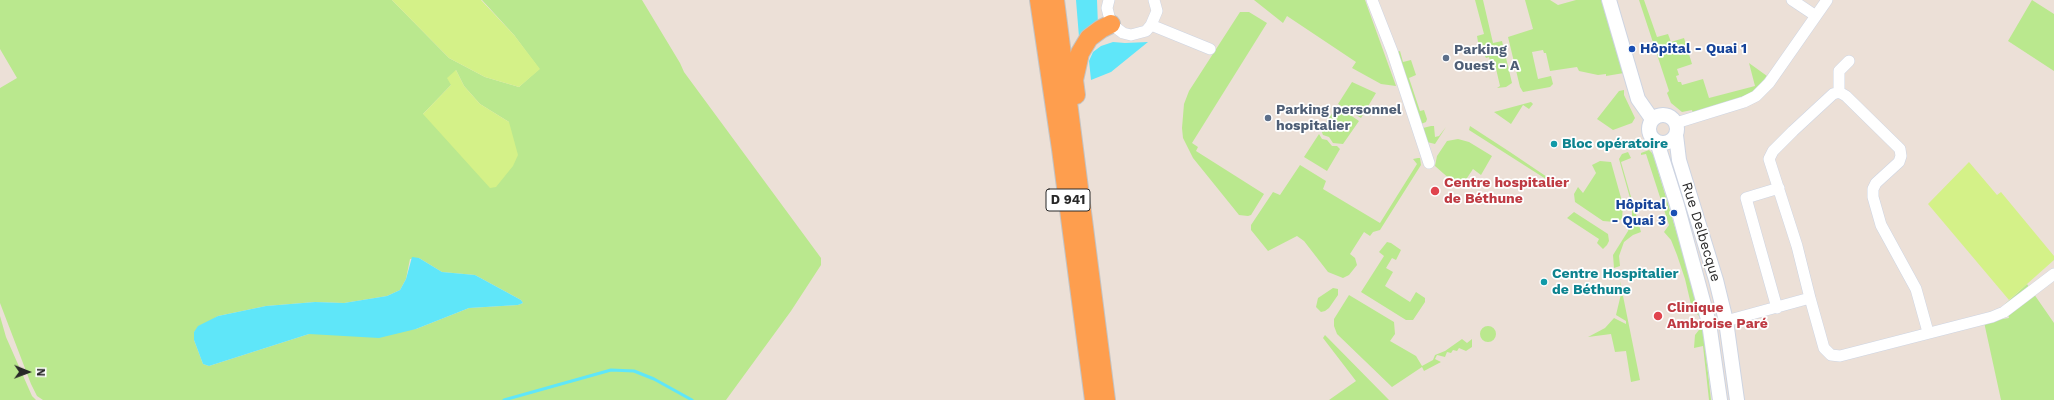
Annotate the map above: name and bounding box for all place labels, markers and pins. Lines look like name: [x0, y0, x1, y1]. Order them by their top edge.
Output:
place label: Hôpital - Quai 1: [1640, 41, 1747, 57]
place label: Parking Ouest - A: [1454, 42, 1520, 74]
marker: Hôpital - Quai 1: [1627, 44, 1637, 54]
marker: Parking Ouest - A: [1441, 53, 1451, 63]
place label: Parking personnel hospitalier: [1276, 102, 1401, 134]
marker: Parking personnel hospitalier: [1263, 113, 1273, 123]
place label: Bloc opératoire: [1562, 136, 1668, 152]
marker: Bloc opératoire: [1549, 139, 1559, 149]
place label: Centre hospitalier de Béthune: [1444, 175, 1569, 208]
marker: Centre hospitalier de Béthune: [1429, 185, 1441, 197]
place label: Hôpital - Quai 3: [1611, 197, 1666, 230]
marker: Hôpital - Quai 3: [1669, 208, 1679, 218]
place label: Centre Hospitalier de Béthune: [1552, 266, 1679, 298]
marker: Centre Hospitalier de Béthune: [1539, 277, 1549, 287]
place label: Clinique Ambroise Paré: [1667, 300, 1768, 332]
marker: Clinique Ambroise Paré: [1652, 310, 1664, 322]

